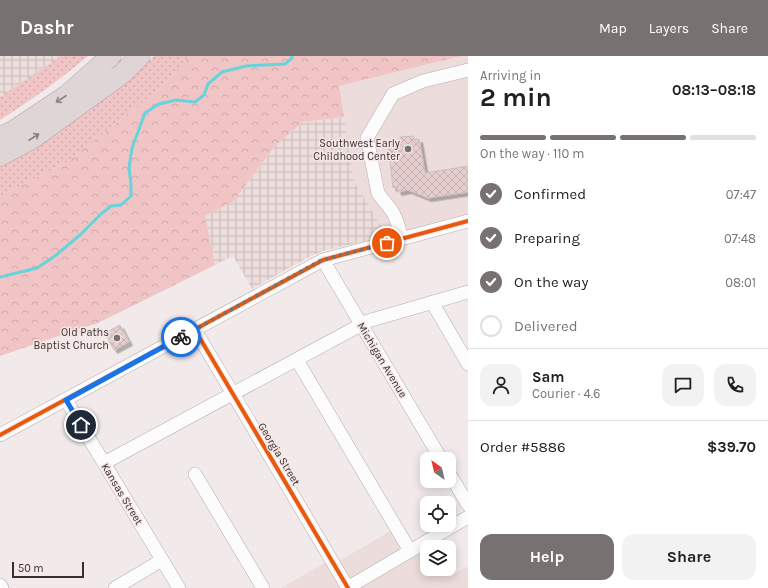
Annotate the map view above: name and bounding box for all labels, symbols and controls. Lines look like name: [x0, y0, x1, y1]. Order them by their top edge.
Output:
text: Dashr: [20, 17, 73, 39]
text: Map: [599, 20, 627, 37]
text: Layers: [649, 20, 689, 37]
text: Share: [711, 20, 748, 37]
text: Arriving in: [480, 68, 541, 83]
text: 08:13–08:18: [672, 81, 756, 99]
text: 2 min: [480, 82, 552, 113]
one-way arrow: [55, 95, 66, 104]
one-way arrow: [28, 133, 39, 141]
place label: Southwest Early Childhood Center: [313, 137, 400, 163]
marker: Southwest Early Childhood Center: [403, 144, 413, 154]
text: On the way · 110 m: [480, 146, 585, 161]
icon: check: [480, 183, 502, 205]
text: Confirmed: [514, 185, 586, 203]
text: 07:47: [726, 187, 756, 202]
pin: [370, 226, 404, 260]
icon: check: [480, 227, 502, 249]
text: Preparing: [514, 229, 580, 247]
text: 07:48: [724, 231, 756, 246]
icon: bag: [376, 232, 398, 254]
icon: check: [480, 271, 502, 293]
text: On the way: [514, 273, 588, 291]
text: 08:01: [725, 275, 756, 290]
courier: [161, 317, 201, 357]
text: Delivered: [514, 317, 578, 335]
street label: Michigan Avenue: [354, 320, 410, 400]
place label: Old Paths Baptist Church: [33, 326, 109, 352]
icon: bike: [170, 326, 192, 348]
marker: Old Paths Baptist Church: [112, 333, 122, 343]
button: person: [480, 364, 522, 406]
button: chat: [662, 364, 704, 406]
button: phone: [714, 364, 756, 406]
text: Sam: [532, 368, 565, 386]
text: Courier · 4.6: [532, 386, 600, 401]
pin: [64, 408, 98, 442]
icon: home: [70, 414, 92, 436]
street label: Georgia Street: [255, 420, 303, 488]
text: Order #5886: [480, 438, 566, 456]
text: $39.70: [707, 438, 756, 456]
north arrow: [420, 452, 456, 488]
map controls: [420, 452, 456, 576]
street label: Kansas Street: [98, 461, 146, 527]
button: locate: [420, 496, 456, 532]
button: Help: [480, 534, 614, 580]
button: Share: [622, 534, 756, 580]
button: layers: [420, 540, 456, 576]
scale bar: [12, 560, 84, 579]
text: 50 m: [18, 562, 44, 575]

